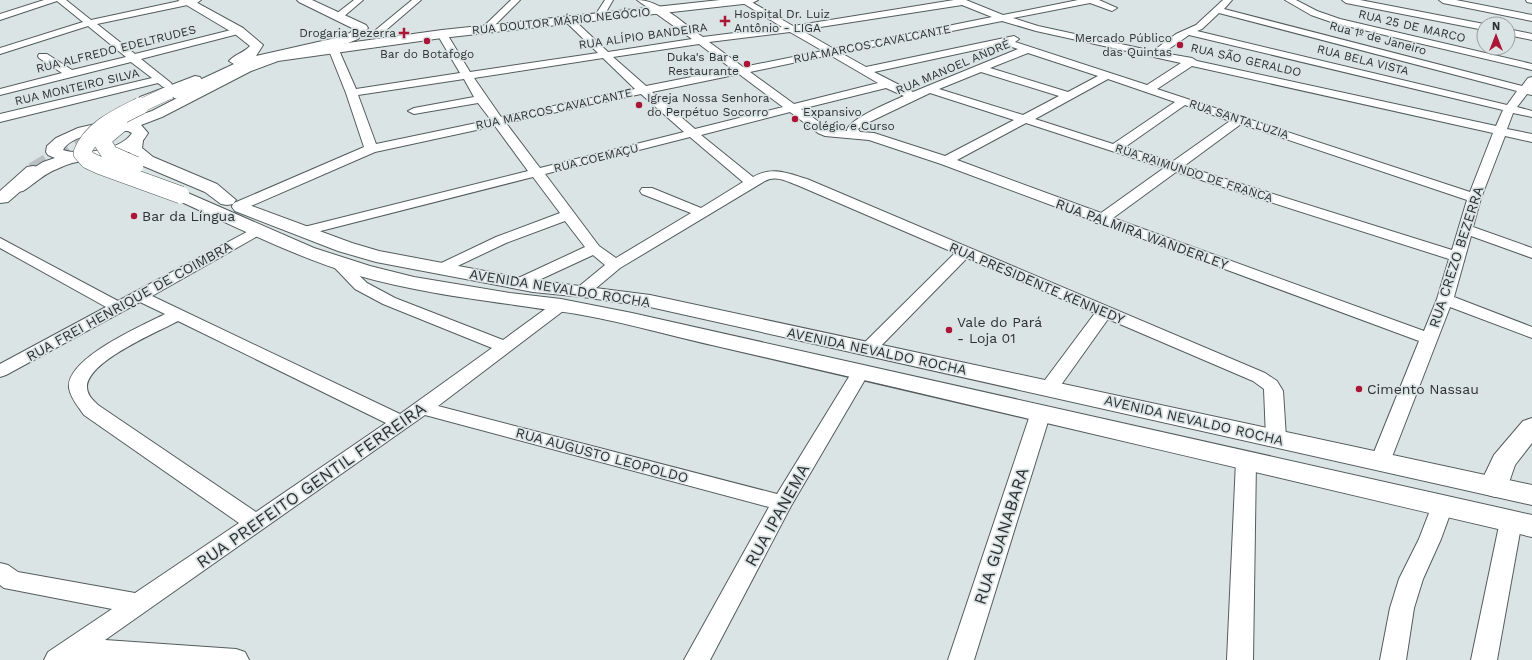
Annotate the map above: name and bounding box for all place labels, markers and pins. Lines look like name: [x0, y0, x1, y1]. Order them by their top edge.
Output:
place label: Hospital Dr. Luiz Antônio - LIGA: [734, 7, 830, 35]
marker: Hospital Dr. Luiz Antônio - LIGA: [719, 15, 731, 27]
place label: Drogaria Bezerra: [299, 26, 396, 40]
marker: Drogaria Bezerra: [399, 28, 409, 38]
place label: Mercado Público das Quintas: [1075, 31, 1172, 59]
marker: Bar do Botafogo: [422, 36, 432, 46]
marker: Mercado Público das Quintas: [1175, 40, 1185, 50]
place label: Bar do Botafogo: [380, 47, 474, 61]
place label: Duka's Bar e Restaurante: [667, 50, 739, 78]
marker: Duka's Bar e Restaurante: [742, 59, 752, 69]
place label: Igreja Nossa Senhora do Perpétuo Socorro: [647, 91, 770, 119]
marker: Igreja Nossa Senhora do Perpétuo Socorro: [634, 100, 644, 110]
place label: Expansivo Colégio e Curso: [803, 105, 895, 133]
marker: Expansivo Colégio e Curso: [790, 114, 800, 124]
place label: Bar da Língua: [142, 208, 235, 224]
marker: Bar da Língua: [129, 211, 139, 221]
place label: Vale do Pará - Loja 01: [957, 314, 1042, 346]
marker: Vale do Pará - Loja 01: [944, 325, 954, 335]
place label: Cimento Nassau: [1367, 381, 1479, 397]
marker: Cimento Nassau: [1354, 384, 1364, 394]

